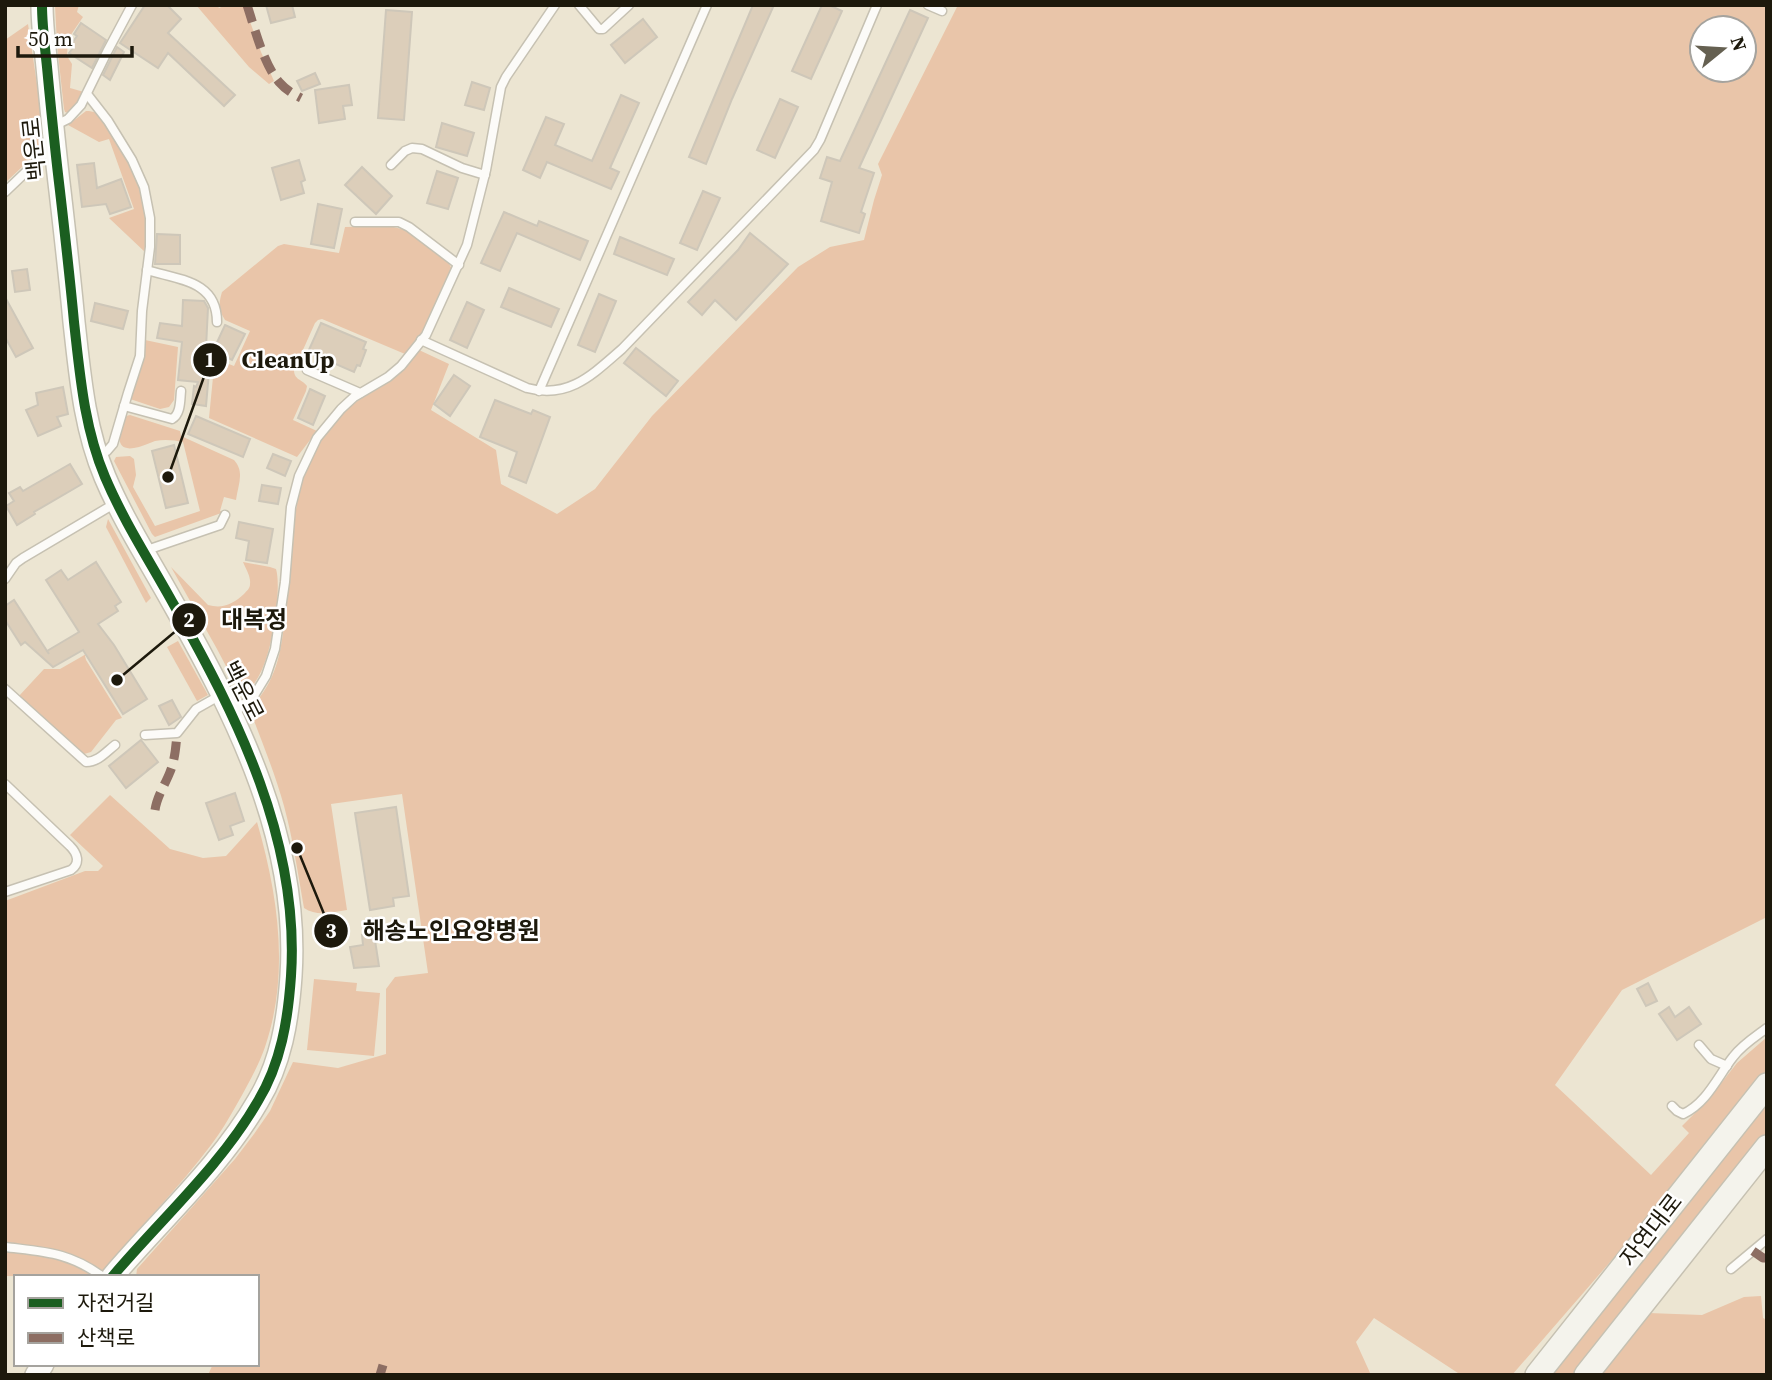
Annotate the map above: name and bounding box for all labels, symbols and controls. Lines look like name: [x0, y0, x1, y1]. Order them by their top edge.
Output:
scale bar: [18, 14, 131, 58]
north arrow: [1688, 14, 1758, 84]
text: 50 m: [28, 24, 73, 53]
text: N: [1725, 33, 1754, 54]
street label: 백운로: [15, 116, 53, 182]
callout: CleanUp: [193, 337, 349, 382]
text: CleanUp: [242, 343, 334, 376]
text: 1: [204, 345, 216, 374]
callout: 대복정: [172, 597, 301, 642]
text: 대복정: [221, 603, 287, 636]
text: 2: [183, 605, 195, 634]
street label: 백운로: [214, 655, 272, 727]
callout: 해송노인요양병원: [314, 908, 553, 953]
text: 해송노인요양병원: [363, 914, 539, 947]
text: 3: [325, 916, 337, 945]
street label: 자연대로: [1612, 1187, 1690, 1273]
legend: [14, 1275, 259, 1366]
text: 자전거길: [77, 1288, 154, 1317]
text: 산책로: [77, 1323, 135, 1352]

